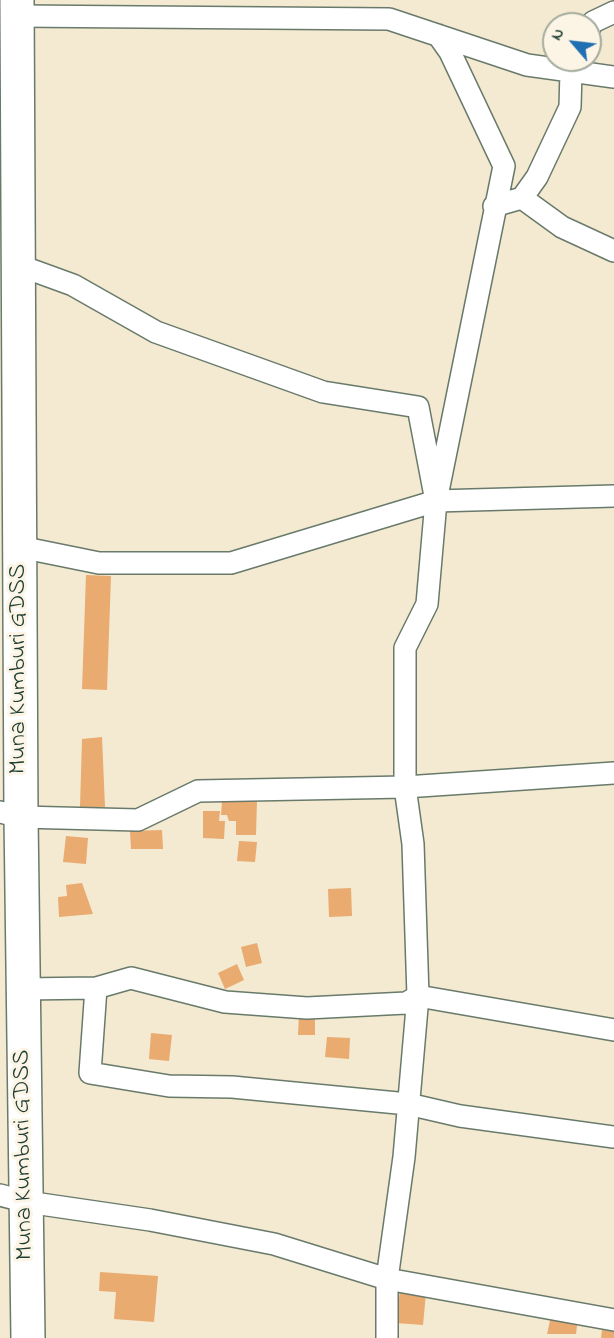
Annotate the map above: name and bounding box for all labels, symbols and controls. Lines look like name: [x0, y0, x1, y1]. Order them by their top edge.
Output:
north arrow: [542, 12, 602, 72]
text: N: [545, 24, 571, 45]
street label: Muna Kumburi GDSS: [6, 564, 34, 774]
street label: Muna Kumburi GDSS: [9, 1050, 41, 1260]

